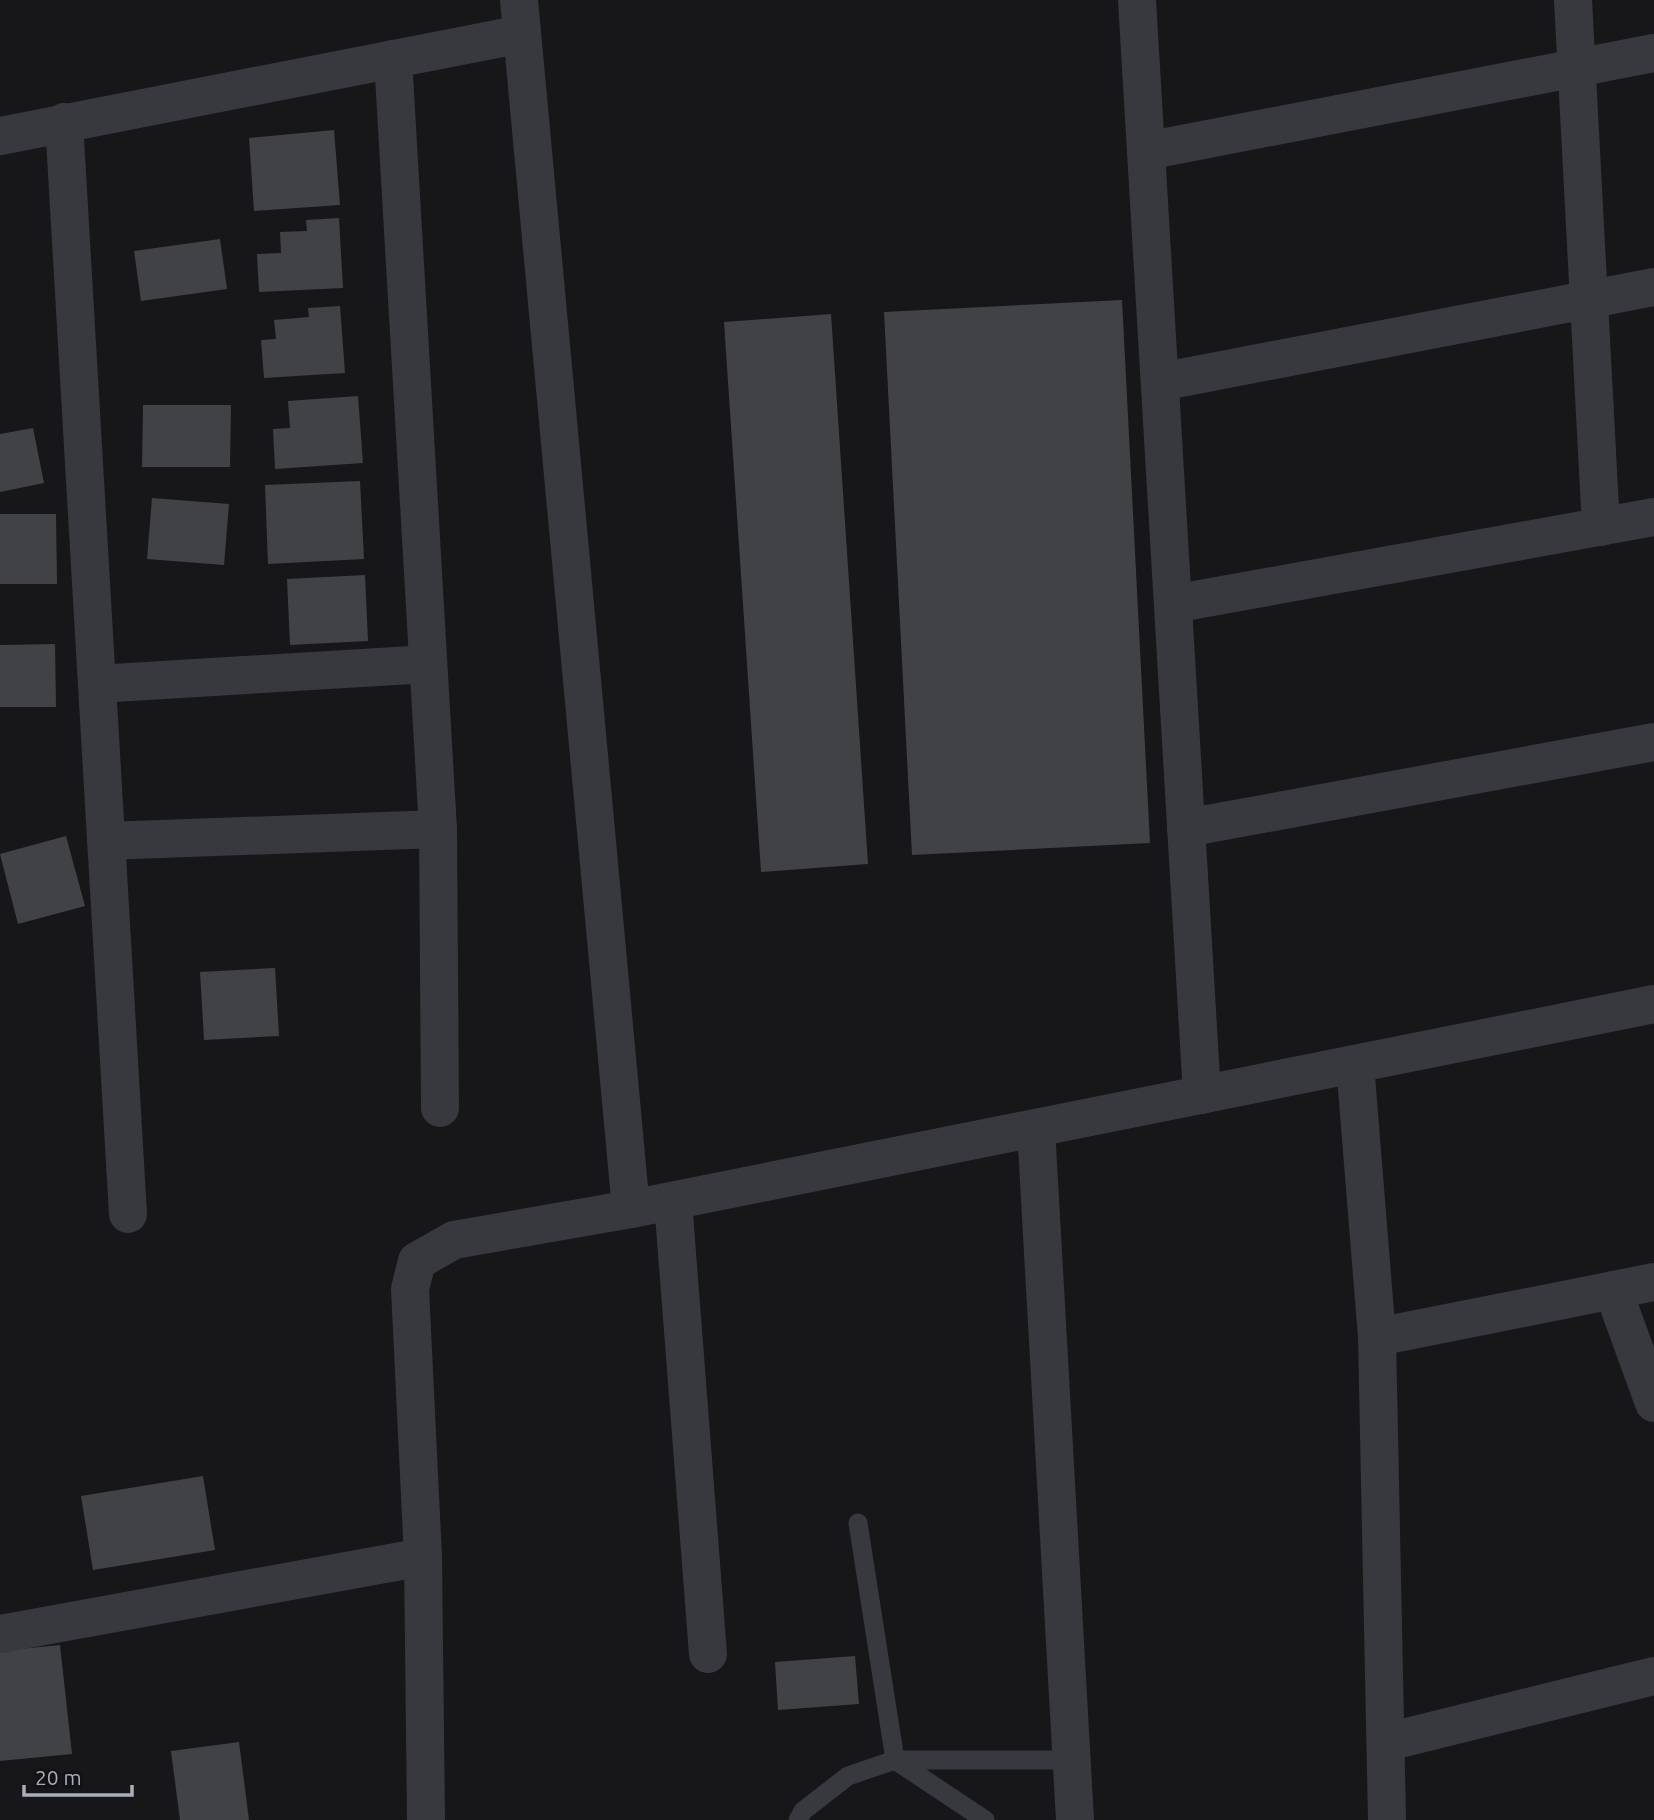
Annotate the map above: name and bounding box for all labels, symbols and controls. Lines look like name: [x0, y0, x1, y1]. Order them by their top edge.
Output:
scale bar: [24, 1754, 133, 1798]
text: 20 m: [35, 1765, 82, 1789]

